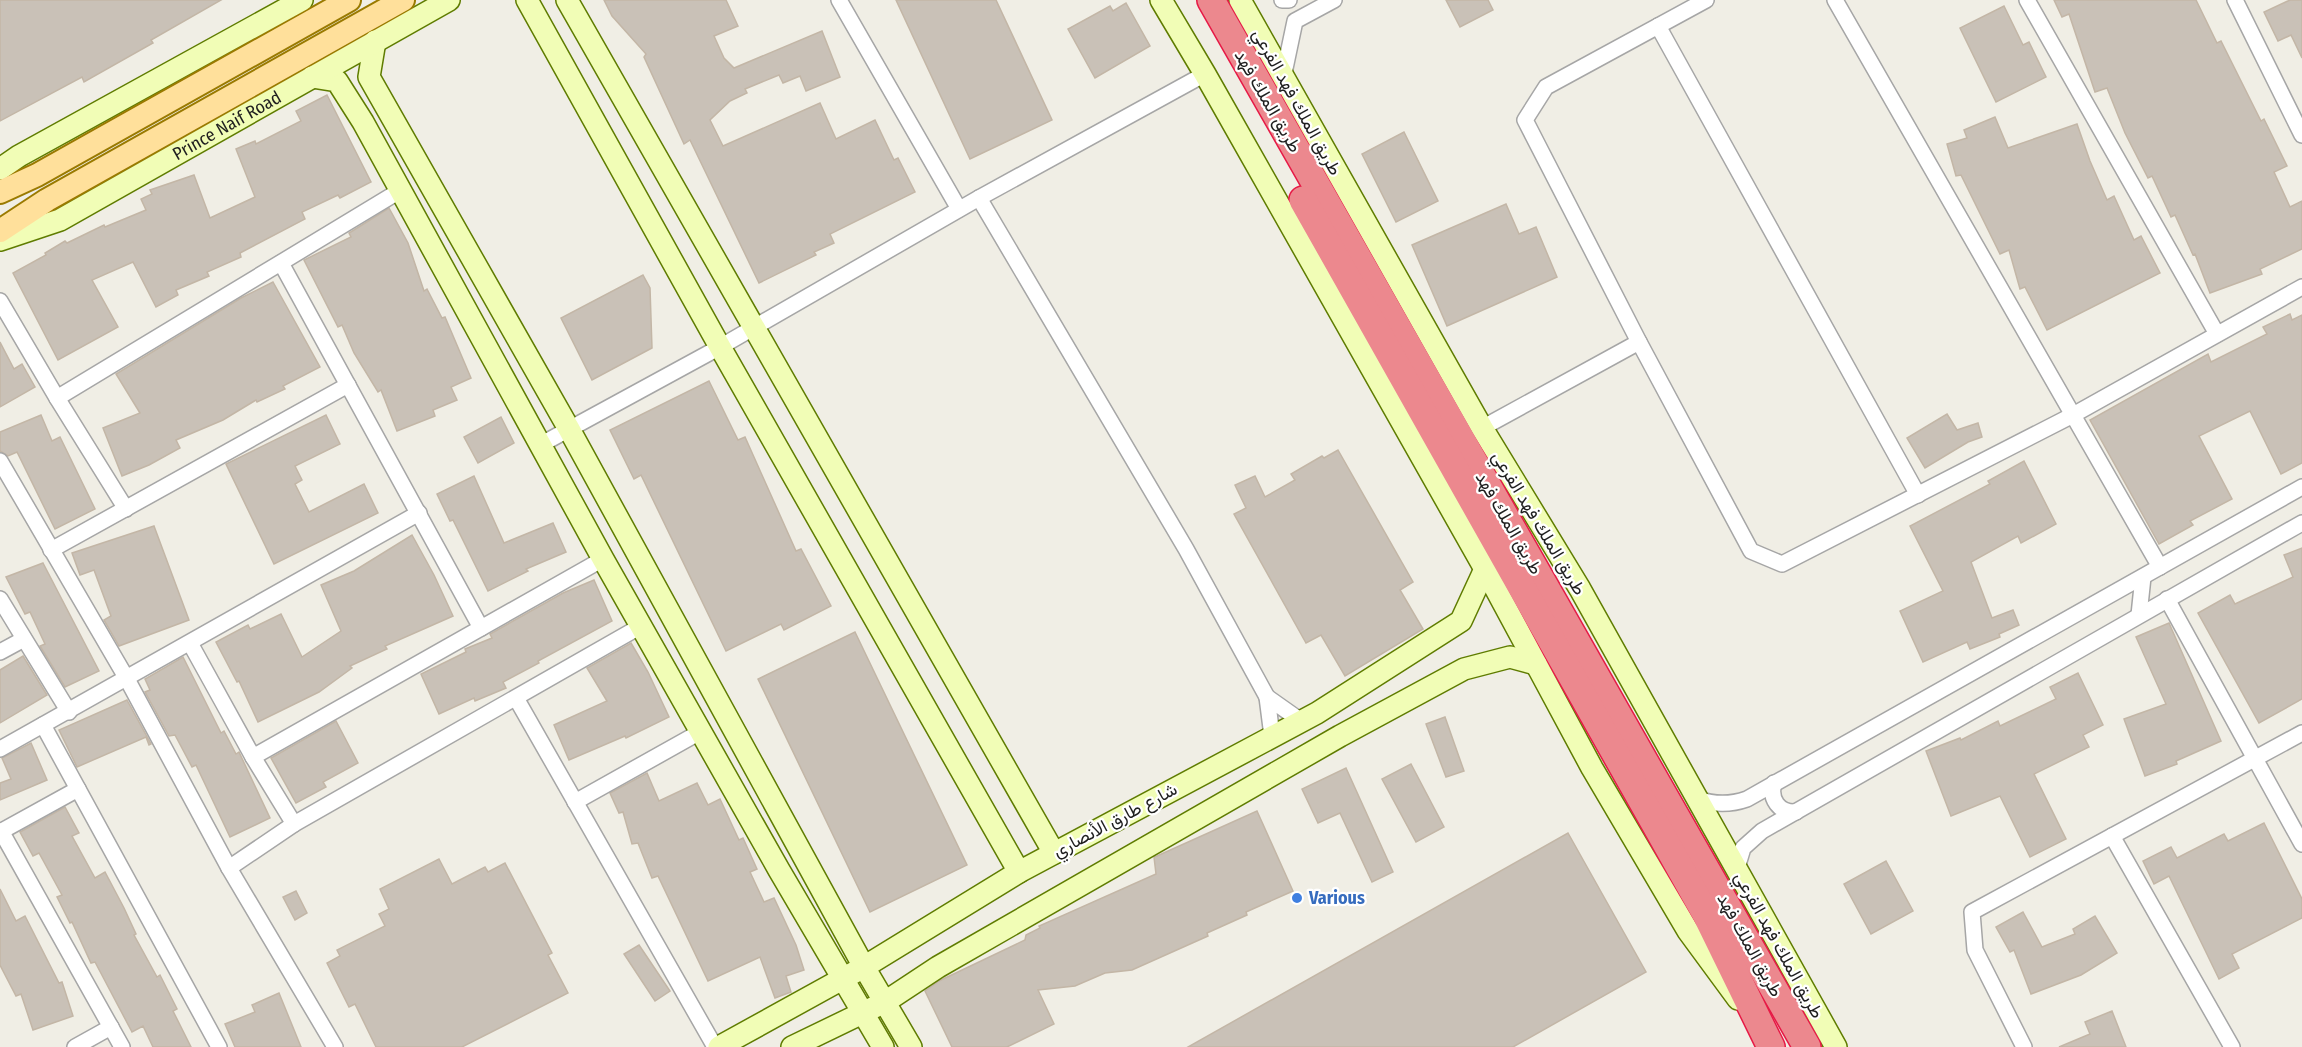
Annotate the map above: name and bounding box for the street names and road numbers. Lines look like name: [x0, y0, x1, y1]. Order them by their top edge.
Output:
street label: طريق الملك فهد الفرعي: [1244, 25, 1346, 181]
street label: طريق الملك فهد: [1230, 46, 1306, 156]
street label: Prince Naif Road: [169, 86, 285, 165]
street label: طريق الملك فهد الفرعي: [1484, 447, 1591, 601]
street label: طريق الملك فهد: [1471, 468, 1547, 578]
street label: شارع طارق الأنصاري: [1049, 778, 1183, 866]
street label: طريق الملك فهد الفرعي: [1726, 868, 1828, 1024]
street label: طريق الملك فهد: [1712, 889, 1788, 1001]

